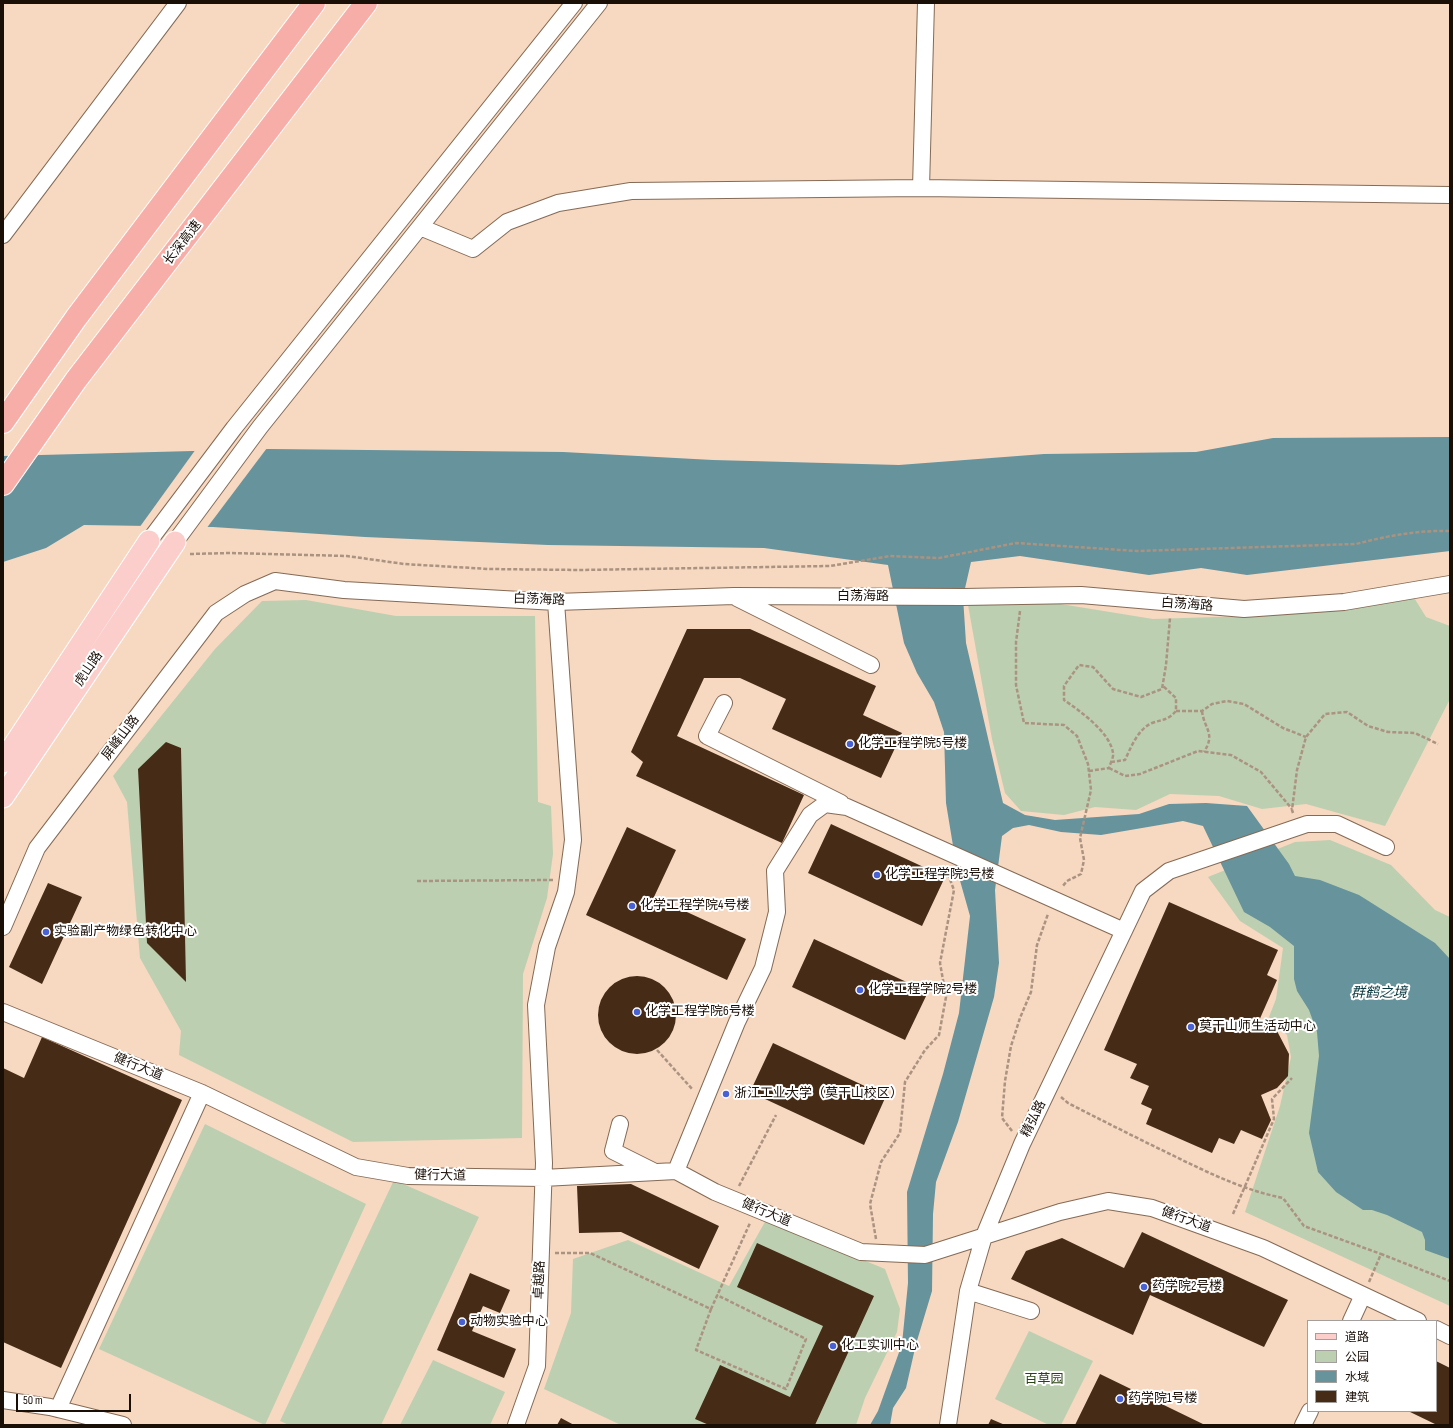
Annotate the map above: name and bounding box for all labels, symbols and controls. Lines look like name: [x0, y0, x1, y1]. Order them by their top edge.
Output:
street label: 长深高速: [161, 218, 205, 268]
street label: 白荡海路: [837, 589, 889, 605]
street label: 白荡海路: [513, 591, 565, 609]
street label: 白荡海路: [1161, 595, 1213, 615]
street label: 虎山路: [72, 648, 106, 690]
street label: 屏峰山路: [99, 713, 143, 763]
place label: 化学工程学院5号楼: [858, 736, 967, 752]
marker: 化学工程学院5号楼: [845, 739, 855, 749]
place label: 化学工程学院3号楼: [885, 867, 994, 883]
marker: 化学工程学院3号楼: [872, 870, 882, 880]
place label: 化学工程学院4号楼: [640, 898, 749, 914]
marker: 化学工程学院4号楼: [627, 901, 637, 911]
place label: 实验副产物绿色转化中心: [54, 924, 197, 940]
marker: 实验副产物绿色转化中心: [41, 927, 51, 937]
place label: 化学工程学院2号楼: [868, 982, 977, 998]
marker: 化学工程学院2号楼: [855, 985, 865, 995]
water label: 群鹤之境: [1351, 985, 1407, 1001]
place label: 化学工程学院6号楼: [645, 1004, 755, 1020]
marker: 化学工程学院6号楼: [632, 1007, 642, 1017]
place label: 莫干山师生活动中心: [1199, 1019, 1316, 1035]
marker: 莫干山师生活动中心: [1186, 1022, 1196, 1032]
street label: 健行大道: [111, 1050, 165, 1084]
place label: 浙江工业大学（莫干山校区）: [734, 1086, 903, 1102]
marker: 浙江工业大学（莫干山校区）: [721, 1089, 731, 1099]
street label: 精弘路: [1018, 1098, 1050, 1140]
street label: 健行大道: [414, 1168, 466, 1184]
street label: 健行大道: [739, 1196, 793, 1230]
street label: 健行大道: [1159, 1204, 1213, 1236]
street label: 卓越路: [532, 1260, 548, 1300]
place label: 药学院2号楼: [1152, 1279, 1222, 1295]
marker: 药学院2号楼: [1139, 1282, 1149, 1292]
place label: 动物实验中心: [470, 1314, 548, 1330]
marker: 动物实验中心: [457, 1317, 467, 1327]
legend: [1307, 1320, 1437, 1412]
text: 道路: [1345, 1330, 1369, 1345]
place label: 化工实训中心: [841, 1338, 919, 1354]
marker: 化工实训中心: [828, 1341, 838, 1351]
text: 公园: [1345, 1350, 1369, 1365]
text: 水域: [1345, 1370, 1369, 1385]
park label: 百草园: [1025, 1372, 1063, 1388]
scale bar: [18, 1386, 133, 1412]
text: 建筑: [1345, 1390, 1369, 1405]
place label: 药学院1号楼: [1128, 1391, 1198, 1407]
text: 50 m: [23, 1393, 43, 1408]
marker: 药学院1号楼: [1115, 1394, 1125, 1404]

